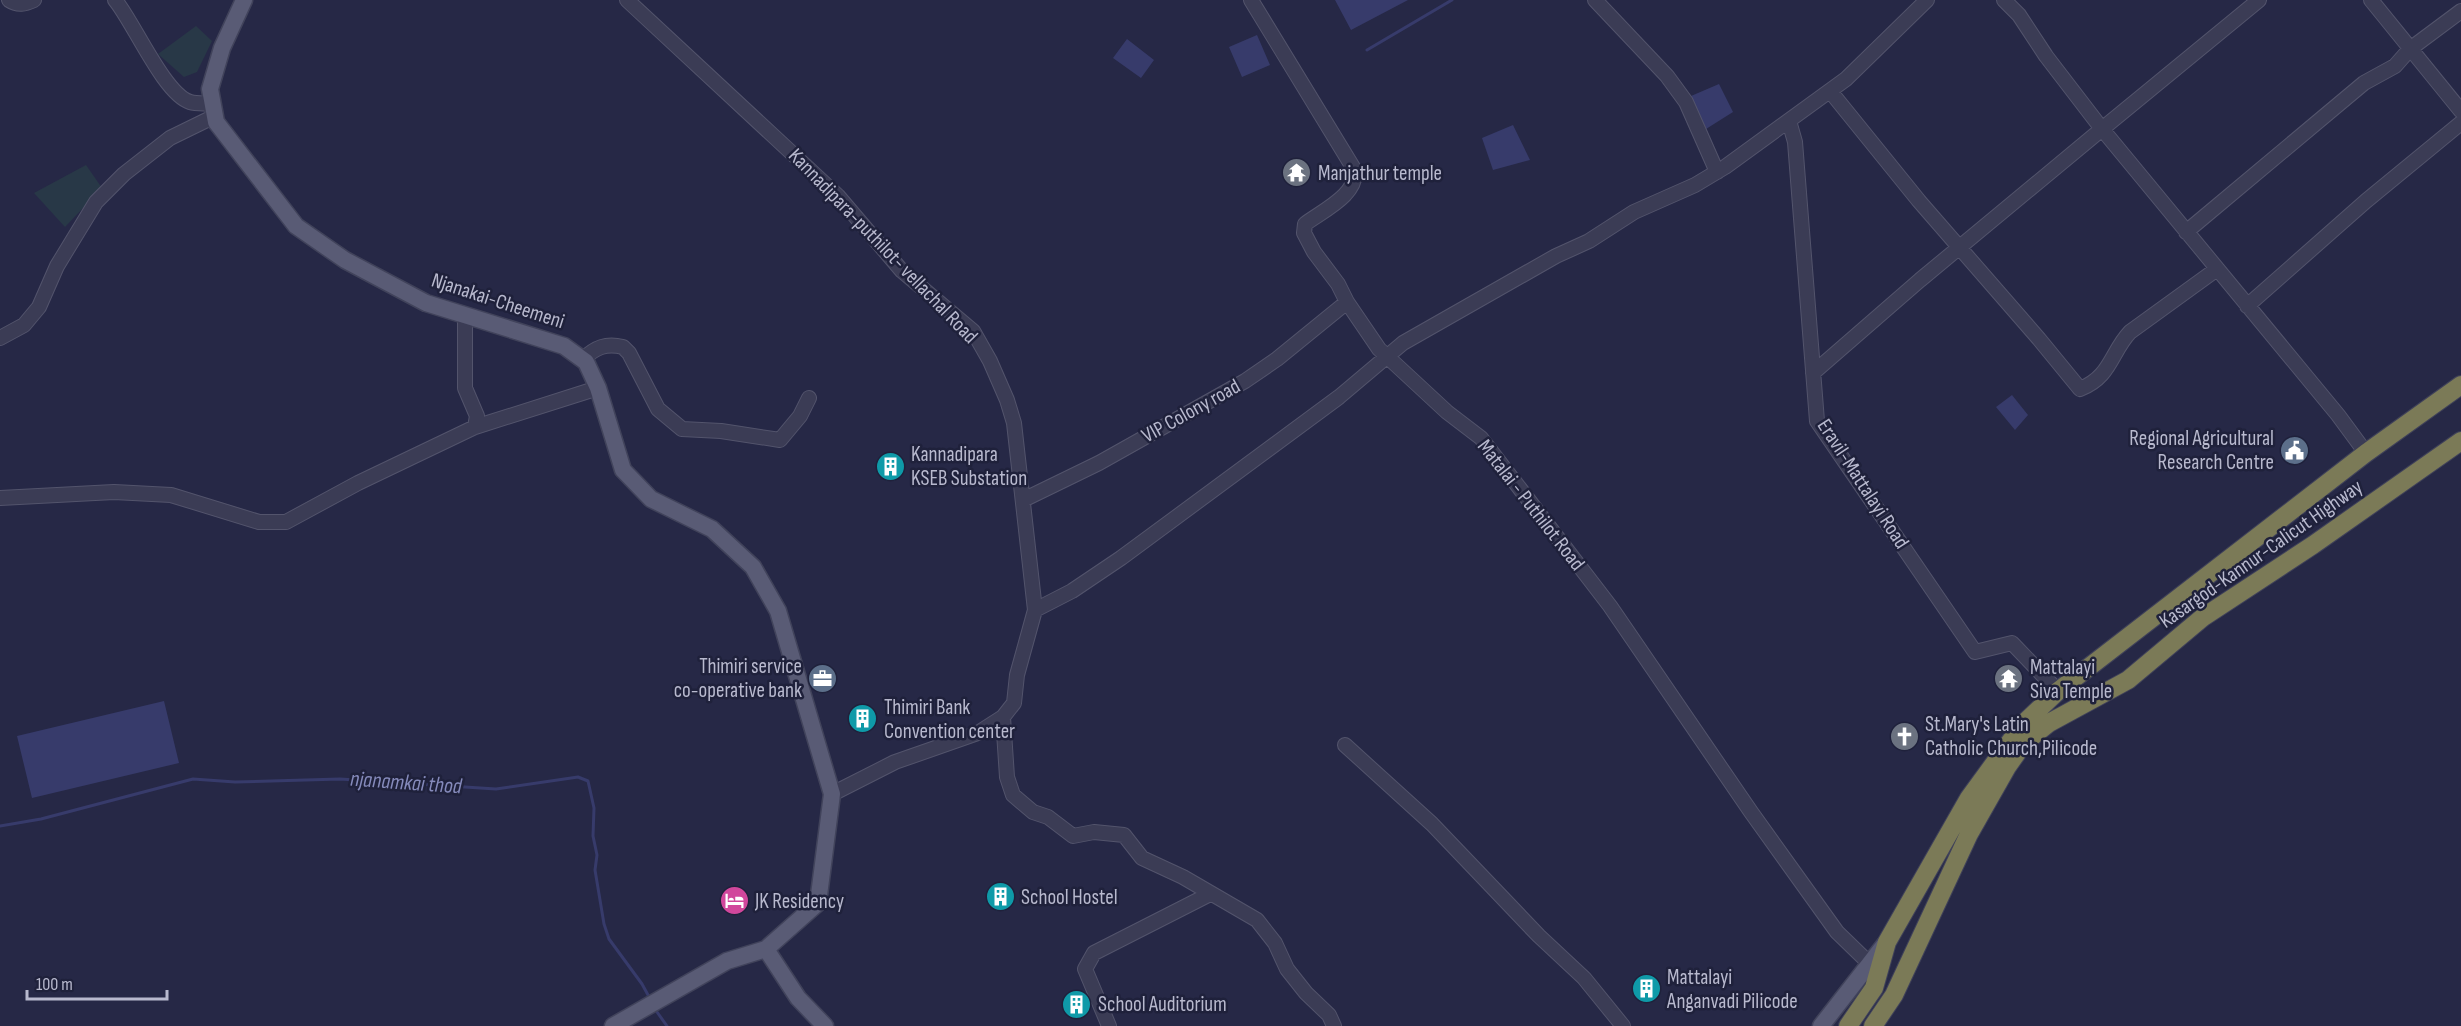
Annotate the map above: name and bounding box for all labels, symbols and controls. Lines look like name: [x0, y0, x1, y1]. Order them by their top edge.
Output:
street label: Kannadipara-puthilot- vellachal Road: [783, 143, 983, 349]
temple icon: Manjathur temple: [1281, 157, 1313, 189]
place label: Manjathur temple: [1318, 161, 1442, 186]
street label: Njanakai-Cheemeni: [428, 268, 568, 334]
street label: VIP Colony road: [1137, 374, 1245, 448]
street label: Eravil-Mattalayi Road: [1812, 415, 1914, 553]
place label: Regional Agricultural Research Centre: [2129, 426, 2274, 475]
street label: Matalai - Puthilot Road: [1472, 434, 1590, 576]
public building icon: Regional Agricultural Research Centre: [2279, 434, 2311, 466]
place label: Kannadipara KSEB Substation: [911, 442, 1027, 491]
building icon: Kannadipara KSEB Substation: [874, 450, 906, 482]
street label: Kasargod-Kannur-Calicut Highway: [2155, 474, 2367, 634]
place label: Thimiri service co-operative bank: [674, 654, 802, 703]
place label: Mattalayi Siva Temple: [2030, 655, 2112, 704]
office icon: Thimiri service co-operative bank: [807, 662, 839, 694]
temple icon: Mattalayi Siva Temple: [1993, 663, 2025, 695]
place label: Thimiri Bank Convention center: [884, 695, 1015, 744]
building icon: Thimiri Bank Convention center: [847, 703, 879, 735]
place label: St.Mary's Latin Catholic Church,Pilicode: [1925, 712, 2097, 761]
church icon: St.Mary's Latin Catholic Church,Pilicode: [1888, 720, 1920, 752]
water label: njanamkai thod: [349, 766, 464, 800]
building icon: School Hostel: [984, 881, 1016, 913]
hotel icon: JK Residency: [718, 885, 750, 917]
place label: School Hostel: [1021, 885, 1118, 910]
place label: JK Residency: [754, 889, 844, 914]
scale bar: [27, 963, 166, 1001]
place label: Mattalayi Anganvadi Pilicode: [1666, 965, 1798, 1014]
building icon: Mattalayi Anganvadi Pilicode: [1630, 973, 1662, 1005]
text: 100 m: [36, 974, 73, 995]
building icon: School Auditorium: [1061, 988, 1093, 1020]
place label: School Auditorium: [1098, 992, 1227, 1017]

